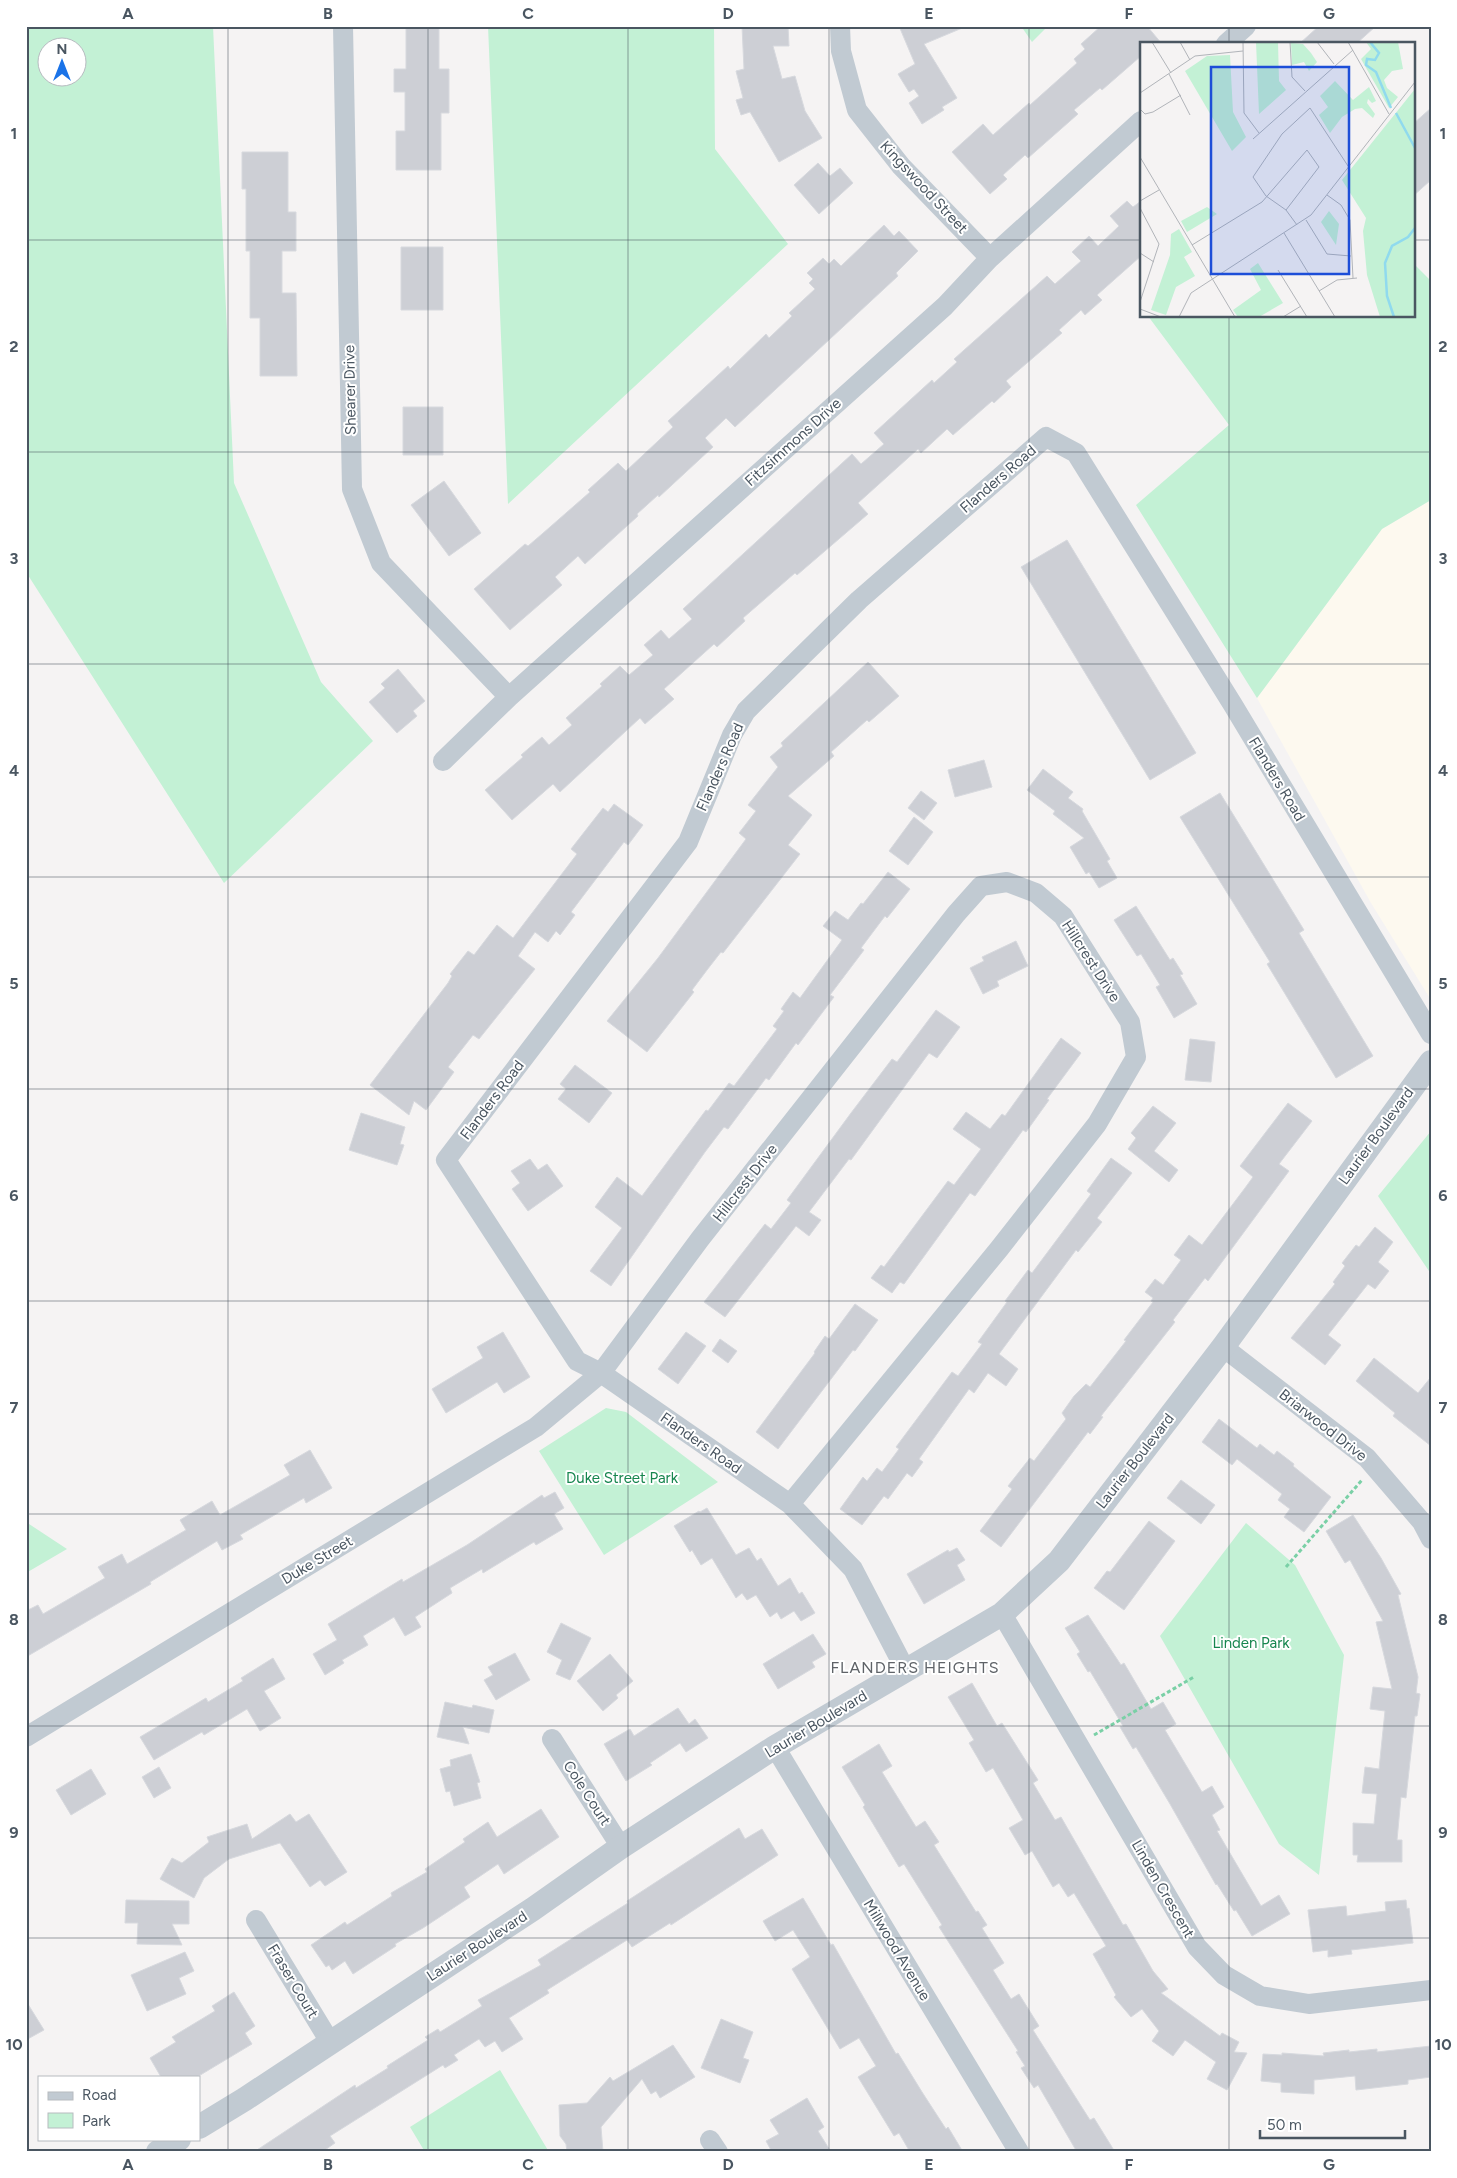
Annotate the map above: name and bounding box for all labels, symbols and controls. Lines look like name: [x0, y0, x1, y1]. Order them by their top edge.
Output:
text: A: [122, 4, 134, 23]
text: B: [323, 4, 333, 23]
text: C: [522, 4, 534, 23]
text: D: [722, 4, 734, 23]
text: E: [924, 4, 934, 23]
text: F: [1125, 4, 1134, 23]
text: G: [1323, 4, 1335, 23]
north arrow: [38, 38, 88, 88]
text: N: [57, 41, 67, 58]
inset map: [1140, 42, 1414, 318]
text: 1: [11, 124, 17, 143]
text: 1: [1440, 124, 1446, 143]
street label: Kingswood Street: [876, 137, 972, 237]
text: 2: [9, 337, 19, 356]
text: 2: [1438, 337, 1448, 356]
street label: Shearer Drive: [340, 345, 360, 435]
street label: Fitzsimmons Drive: [741, 394, 845, 490]
street label: Flanders Road: [956, 441, 1040, 517]
text: 3: [10, 549, 19, 568]
text: 3: [1439, 549, 1448, 568]
street label: Flanders Road: [693, 720, 747, 814]
street label: Flanders Road: [1245, 734, 1309, 824]
text: 4: [9, 761, 19, 780]
text: 4: [1438, 761, 1448, 780]
street label: Hillcrest Drive: [1058, 917, 1124, 1005]
text: 5: [9, 974, 19, 993]
text: 5: [1438, 974, 1448, 993]
street label: Flanders Road: [456, 1057, 528, 1143]
street label: Laurier Boulevard: [1335, 1084, 1417, 1188]
street label: Hillcrest Drive: [709, 1141, 781, 1225]
text: 6: [9, 1186, 19, 1205]
text: 6: [1438, 1186, 1448, 1205]
street label: Briarwood Drive: [1275, 1385, 1371, 1465]
text: 7: [10, 1398, 19, 1417]
text: 7: [1439, 1398, 1448, 1417]
street label: Flanders Road: [657, 1408, 745, 1478]
street label: Laurier Boulevard: [1092, 1410, 1178, 1512]
park label: Duke Street Park: [566, 1469, 679, 1487]
street label: Duke Street: [278, 1532, 356, 1588]
text: 8: [9, 1610, 19, 1629]
text: 8: [1438, 1610, 1448, 1629]
park label: Linden Park: [1212, 1634, 1290, 1652]
district label: FLANDERS HEIGHTS: [830, 1658, 1000, 1677]
street label: Laurier Boulevard: [762, 1686, 870, 1762]
street label: Cole Court: [559, 1757, 615, 1829]
text: 9: [9, 1823, 19, 1842]
text: 9: [1438, 1823, 1448, 1842]
street label: Linden Crescent: [1128, 1837, 1198, 1941]
street label: Millwood Avenue: [860, 1896, 934, 2004]
street label: Laurier Boulevard: [423, 1907, 531, 1985]
street label: Fraser Court: [264, 1941, 322, 2022]
text: 10: [5, 2035, 23, 2054]
text: 10: [1434, 2035, 1452, 2054]
legend: [38, 2076, 200, 2140]
text: Road: [82, 2086, 117, 2104]
scale bar: [1260, 2108, 1404, 2140]
text: Park: [82, 2112, 111, 2130]
text: 50 m: [1267, 2116, 1302, 2134]
text: A: [122, 2155, 134, 2174]
text: B: [323, 2155, 333, 2174]
text: C: [522, 2155, 534, 2174]
text: D: [722, 2155, 734, 2174]
text: E: [924, 2155, 934, 2174]
text: F: [1125, 2155, 1134, 2174]
text: G: [1323, 2155, 1335, 2174]

